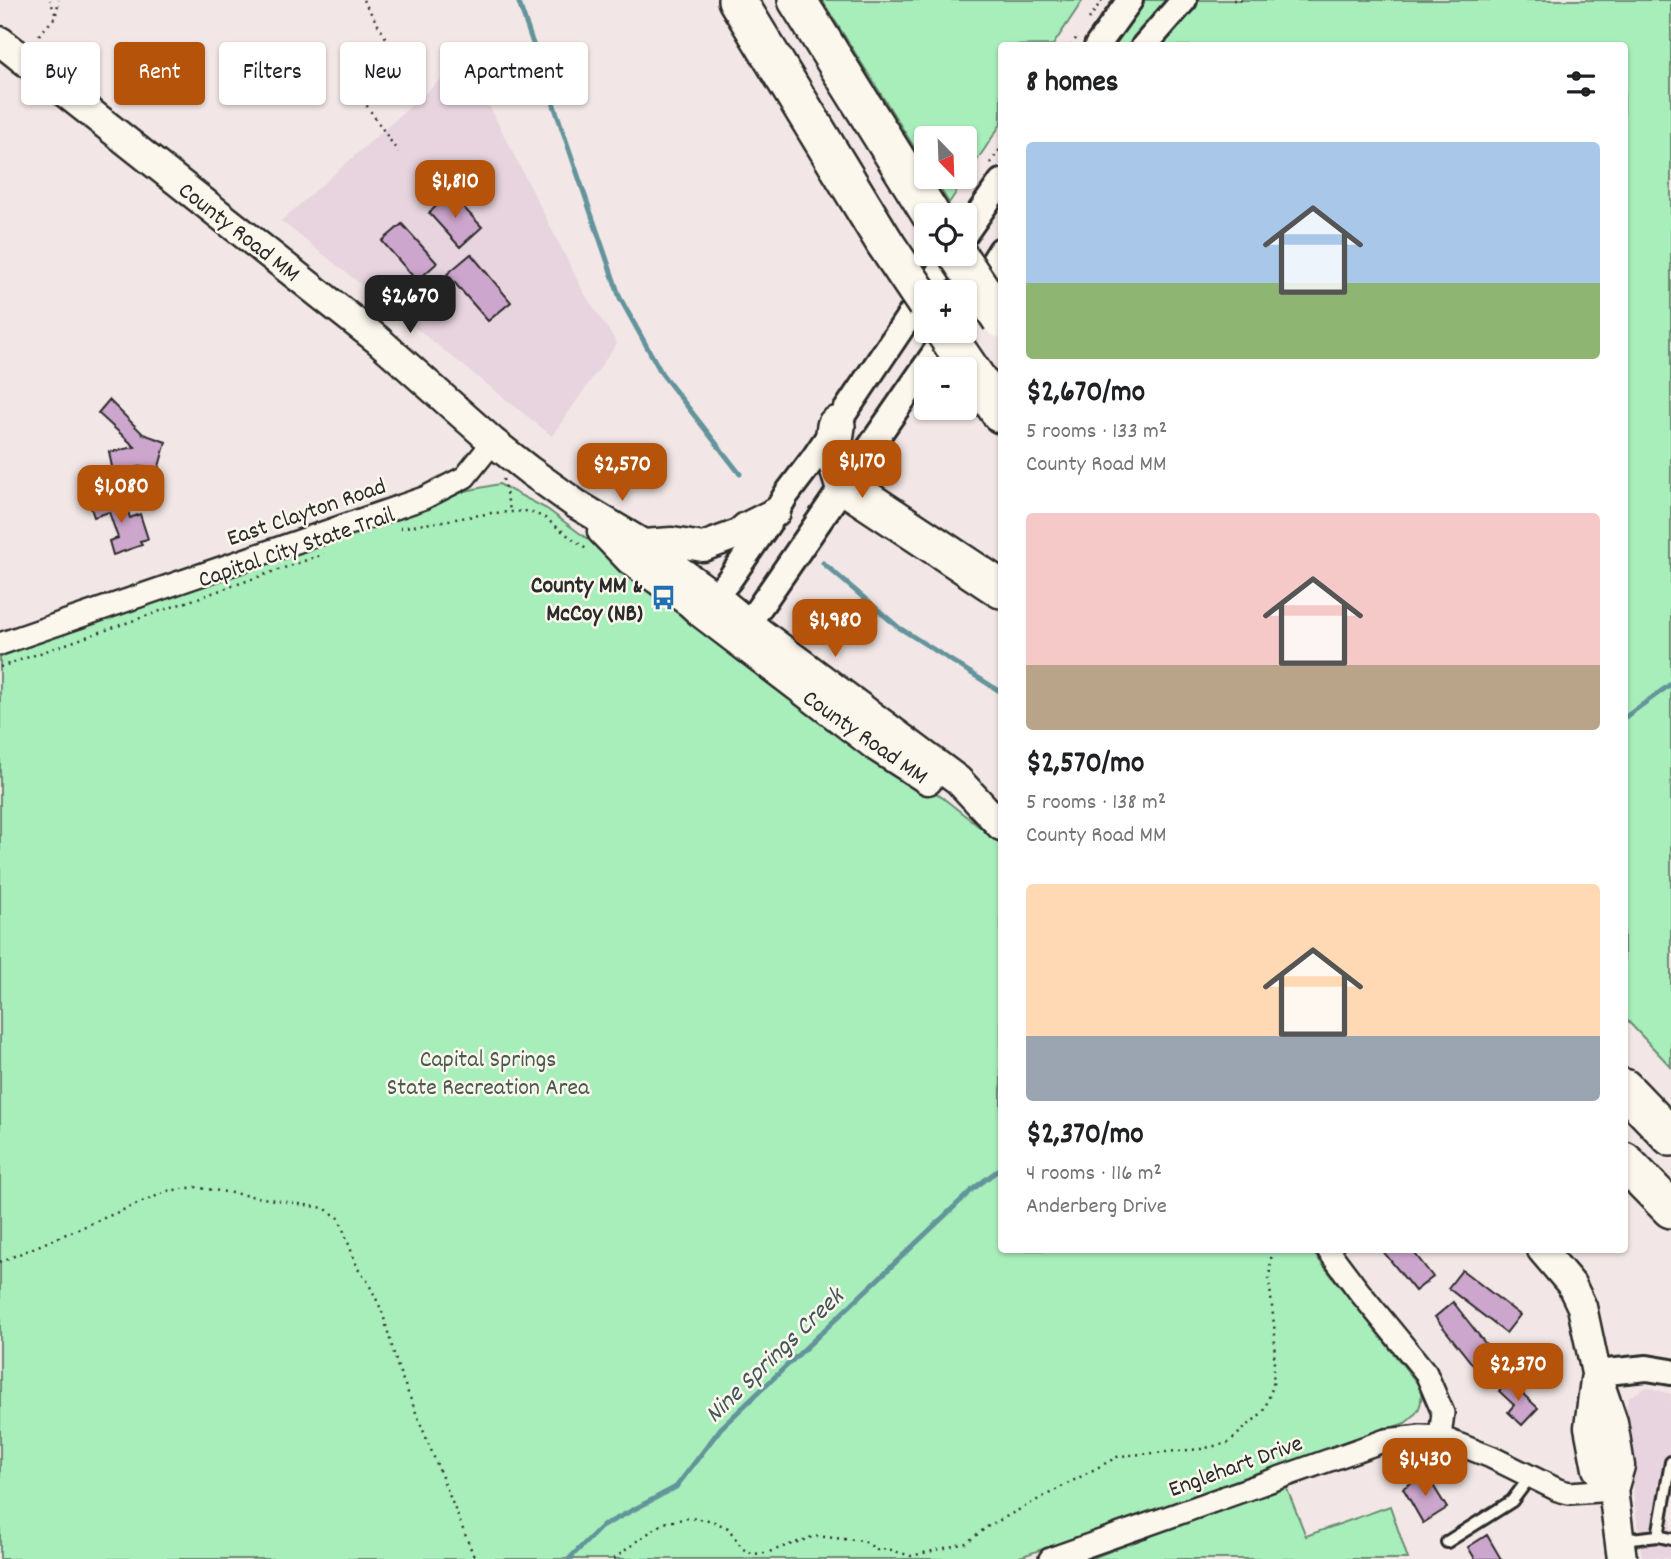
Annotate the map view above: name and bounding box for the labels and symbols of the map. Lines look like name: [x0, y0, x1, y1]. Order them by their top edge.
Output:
north arrow: [914, 126, 976, 189]
pin: $1,810: [398, 160, 512, 220]
street label: County Road MM: [170, 175, 306, 292]
pin: $2,670: [353, 276, 467, 335]
pin: $1,170: [805, 440, 919, 500]
pin: $2,570: [565, 444, 679, 503]
pin: $1,080: [64, 466, 178, 525]
street label: East Clayton Road: [223, 471, 391, 557]
street label: Capital City State Trail: [194, 499, 400, 598]
place label: County MM & McCoy (NB): [531, 570, 643, 632]
bus stop icon: County MM & McCoy (NB): [649, 584, 677, 612]
pin: $1,980: [778, 600, 892, 659]
street label: County Road MM: [795, 683, 934, 794]
park label: Capital Springs State Recreation Area: [387, 1044, 590, 1106]
water label: Nine Springs Creek: [697, 1279, 855, 1433]
pin: $2,370: [1461, 1344, 1575, 1403]
street label: Englehart Drive: [1164, 1428, 1308, 1508]
pin: $1,430: [1368, 1438, 1482, 1498]

